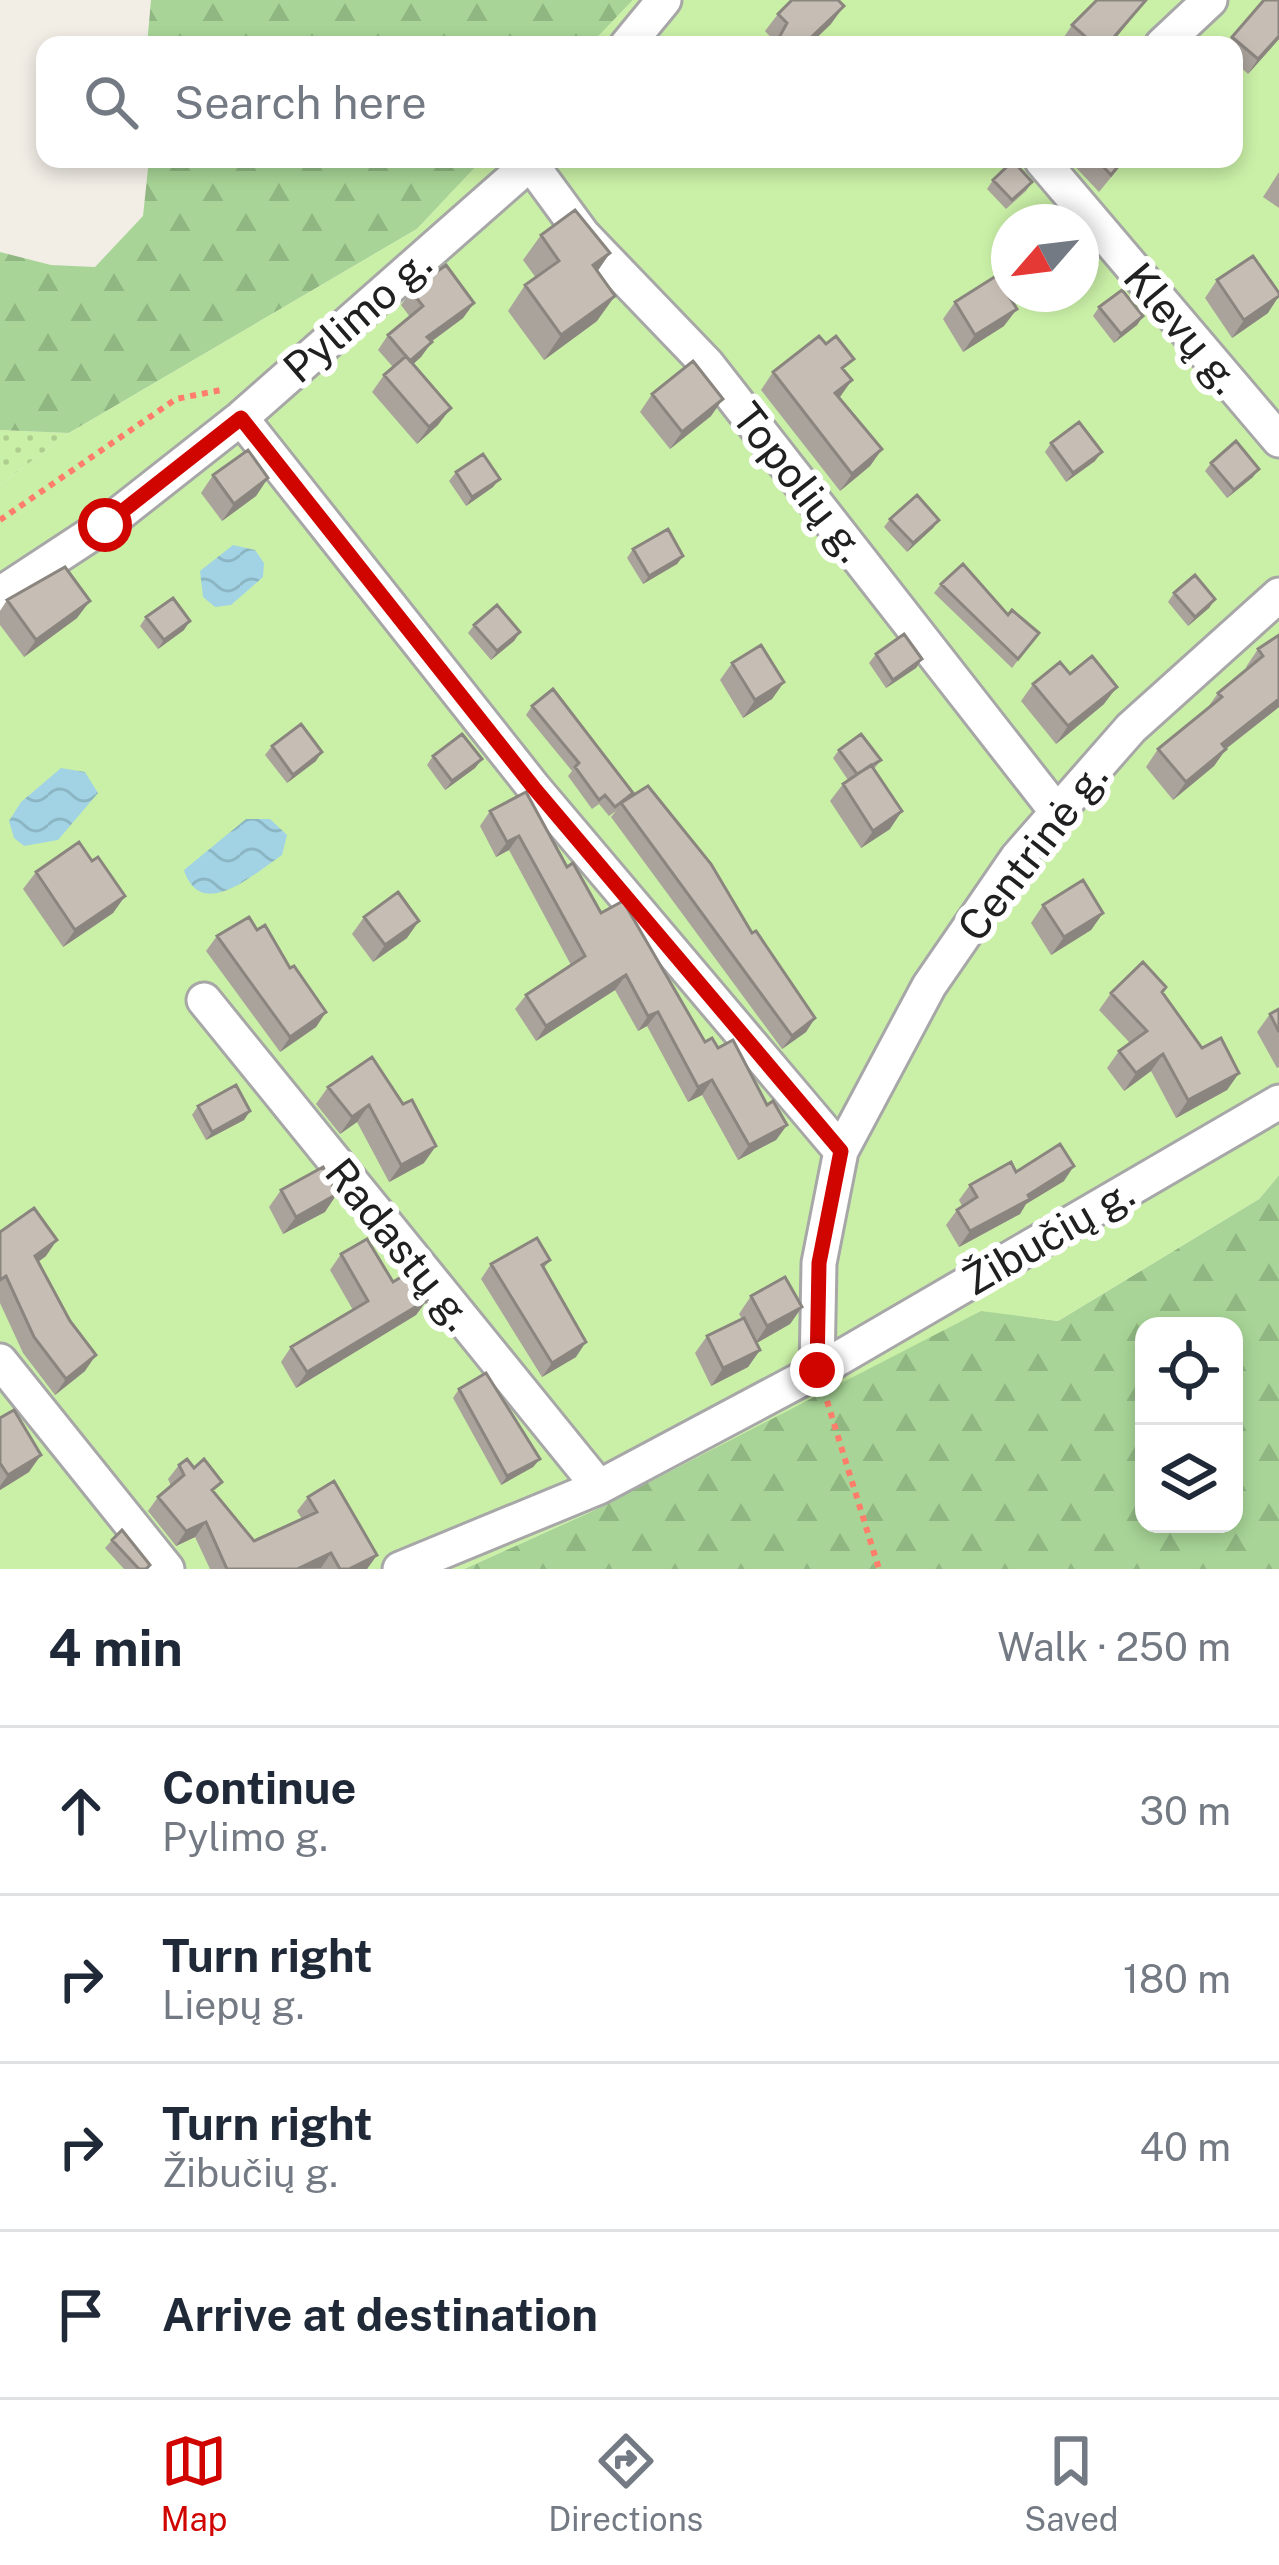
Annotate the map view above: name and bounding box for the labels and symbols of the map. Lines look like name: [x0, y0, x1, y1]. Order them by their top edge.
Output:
north arrow: [991, 204, 1099, 312]
street label: Pylimo g.: [273, 238, 441, 392]
street label: Klevų g.: [1114, 253, 1252, 403]
street label: Topolių g.: [723, 393, 877, 571]
route start: [78, 498, 132, 552]
street label: Centrinė g.: [947, 752, 1117, 950]
street label: Radastų g.: [316, 1148, 484, 1340]
street label: Žibučių g.: [954, 1167, 1142, 1305]
route end: [790, 1343, 844, 1397]

